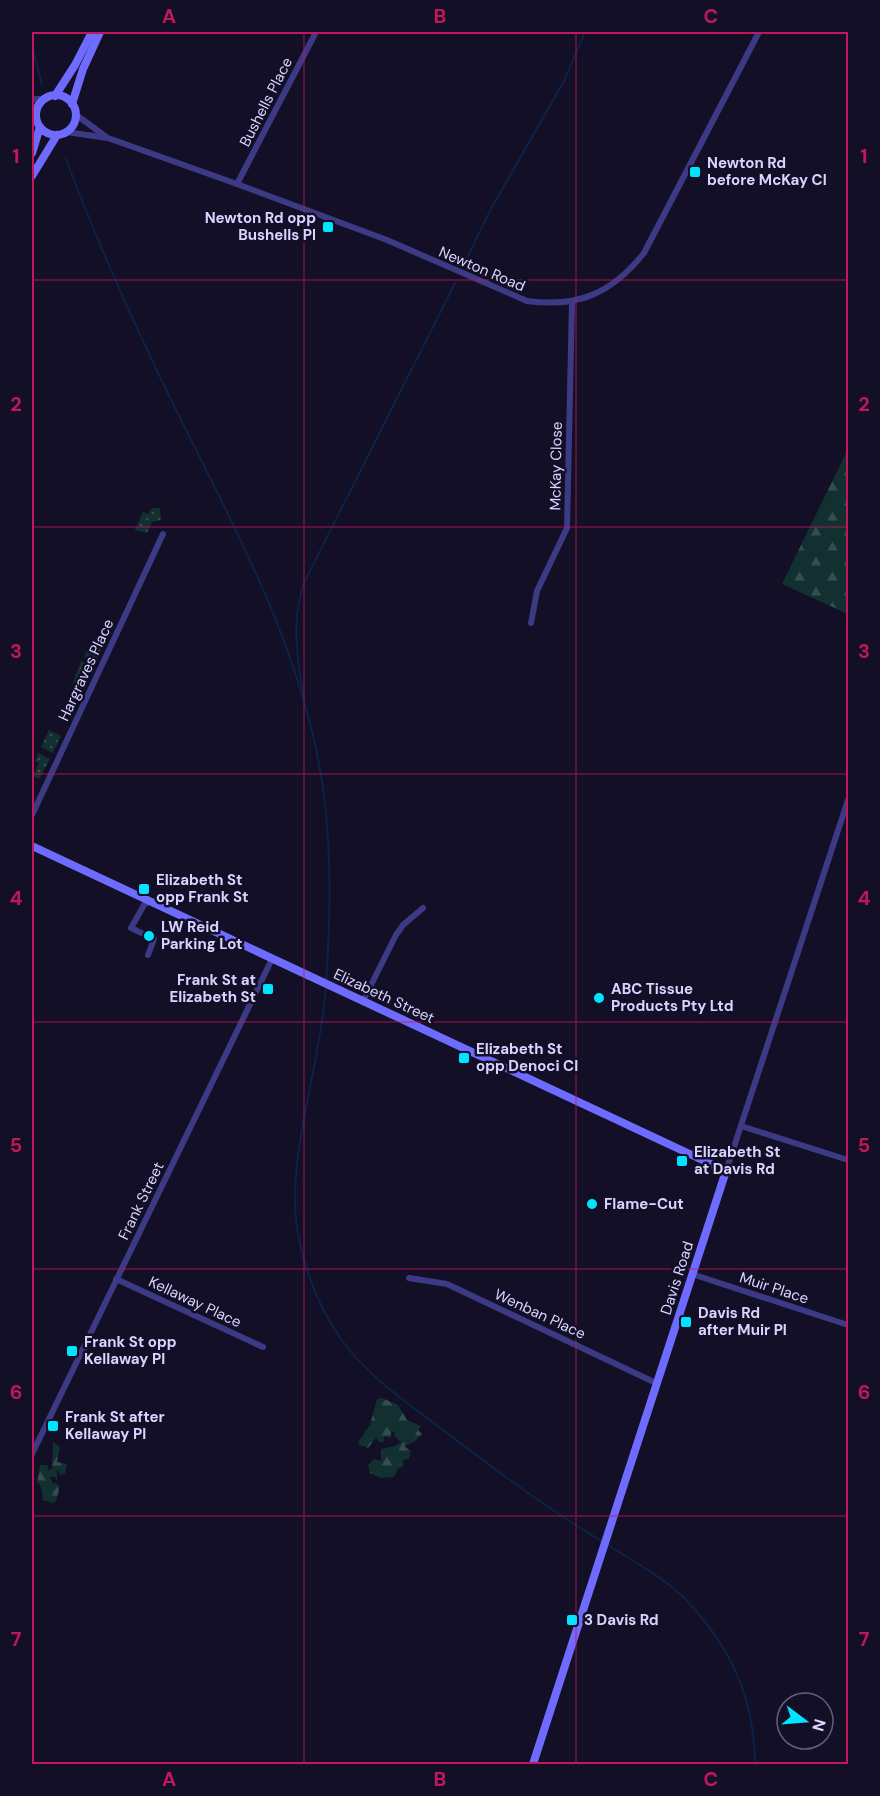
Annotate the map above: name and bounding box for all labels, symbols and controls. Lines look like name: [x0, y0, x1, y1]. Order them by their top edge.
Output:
text: A: [162, 3, 176, 29]
text: B: [434, 3, 446, 29]
text: C: [704, 3, 718, 29]
street label: Bushells Place: [235, 54, 297, 150]
text: 1: [12, 143, 20, 169]
text: 1: [860, 143, 868, 169]
place label: Newton Rd before McKay Cl: [707, 153, 827, 190]
marker: Newton Rd before McKay Cl: [688, 165, 702, 179]
place label: Newton Rd opp Bushells Pl: [205, 208, 316, 245]
marker: Newton Rd opp Bushells Pl: [321, 220, 335, 234]
street label: Newton Road: [436, 242, 528, 296]
text: 2: [10, 391, 22, 417]
text: 2: [858, 391, 870, 417]
street label: McKay Close: [545, 421, 567, 511]
street label: Hargraves Place: [54, 616, 118, 724]
text: 3: [10, 638, 22, 664]
text: 3: [858, 638, 870, 664]
place label: Elizabeth St opp Frank St: [156, 870, 249, 907]
marker: Elizabeth St opp Frank St: [137, 882, 151, 896]
text: 4: [10, 885, 23, 911]
text: 4: [858, 885, 871, 911]
place label: LW Reid Parking Lot: [161, 917, 243, 954]
marker: LW Reid Parking Lot: [142, 929, 156, 943]
street label: Elizabeth Street: [330, 964, 438, 1028]
place label: Frank St at Elizabeth St: [169, 970, 256, 1007]
place label: ABC Tissue Products Pty Ltd: [611, 979, 734, 1016]
marker: Frank St at Elizabeth St: [261, 982, 275, 996]
marker: ABC Tissue Products Pty Ltd: [592, 991, 606, 1005]
place label: Elizabeth St opp Denoci Cl: [476, 1039, 578, 1076]
marker: Elizabeth St opp Denoci Cl: [457, 1051, 471, 1065]
text: 5: [10, 1132, 22, 1158]
text: 5: [858, 1132, 870, 1158]
place label: Elizabeth St at Davis Rd: [694, 1142, 781, 1179]
marker: Elizabeth St at Davis Rd: [675, 1154, 689, 1168]
street label: Frank Street: [114, 1159, 169, 1243]
place label: Flame-Cut: [604, 1194, 684, 1214]
marker: Flame-Cut: [585, 1197, 599, 1211]
street label: Davis Road: [656, 1239, 698, 1317]
street label: Muir Place: [737, 1267, 811, 1309]
street label: Kellaway Place: [145, 1272, 245, 1332]
street label: Wenban Place: [491, 1284, 589, 1344]
place label: Davis Rd after Muir Pl: [698, 1303, 787, 1340]
marker: Davis Rd after Muir Pl: [679, 1315, 693, 1329]
place label: Frank St opp Kellaway Pl: [84, 1332, 177, 1369]
marker: Frank St opp Kellaway Pl: [65, 1344, 79, 1358]
text: 6: [10, 1379, 22, 1405]
text: 6: [858, 1379, 870, 1405]
place label: Frank St after Kellaway Pl: [65, 1407, 165, 1444]
marker: Frank St after Kellaway Pl: [46, 1419, 60, 1433]
place label: 3 Davis Rd: [584, 1610, 659, 1630]
marker: 3 Davis Rd: [565, 1613, 579, 1627]
text: 7: [11, 1626, 22, 1652]
text: 7: [859, 1626, 870, 1652]
north arrow: [775, 1691, 835, 1751]
text: N: [807, 1716, 831, 1734]
text: A: [162, 1766, 176, 1792]
text: B: [434, 1766, 446, 1792]
text: C: [704, 1766, 718, 1792]

